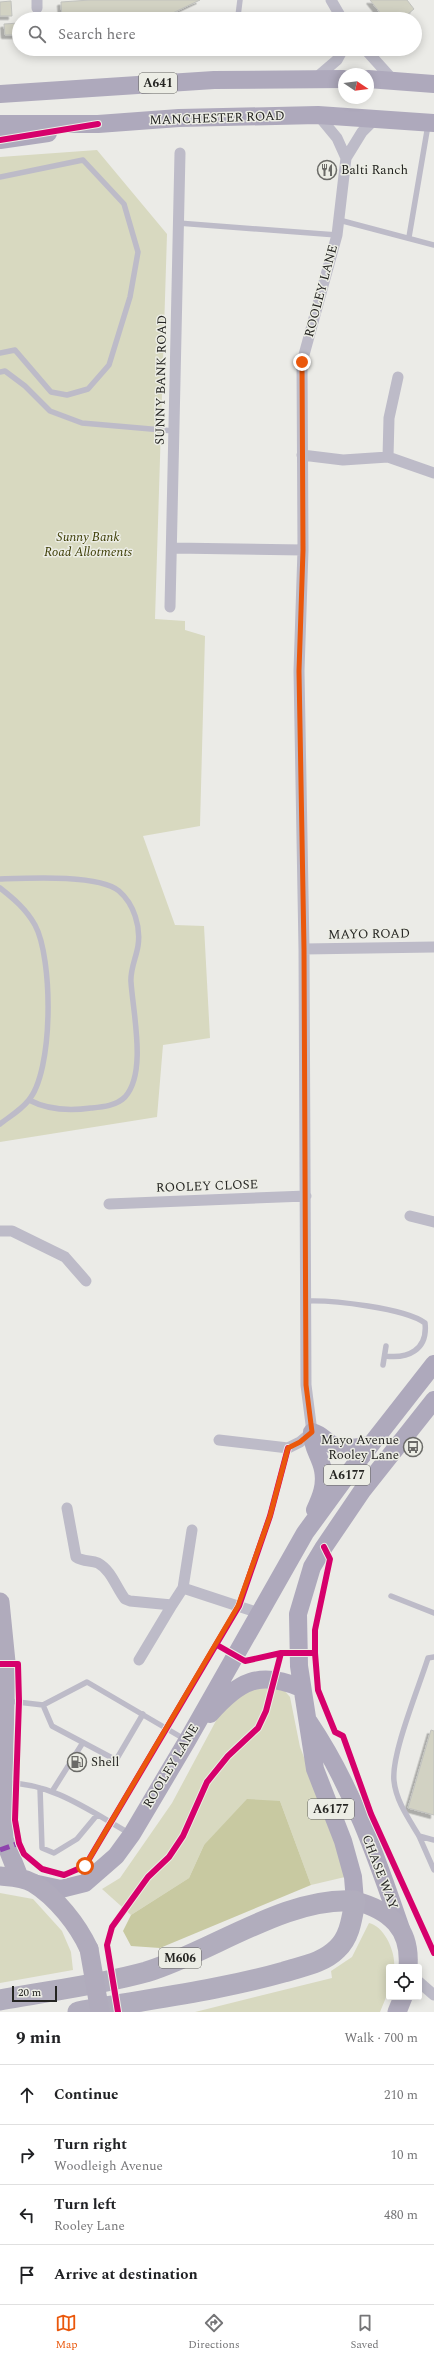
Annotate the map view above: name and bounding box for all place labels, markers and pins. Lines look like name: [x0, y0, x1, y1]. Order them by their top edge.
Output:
restaurant icon: Balti Ranch: [316, 159, 338, 181]
place label: Balti Ranch: [341, 160, 408, 180]
place label: Mayo Avenue Rooley Lane: [321, 1430, 399, 1465]
bus stop icon: Mayo Avenue Rooley Lane: [402, 1436, 424, 1458]
fuel station icon: Shell: [66, 1751, 88, 1773]
place label: Shell: [91, 1752, 120, 1772]

